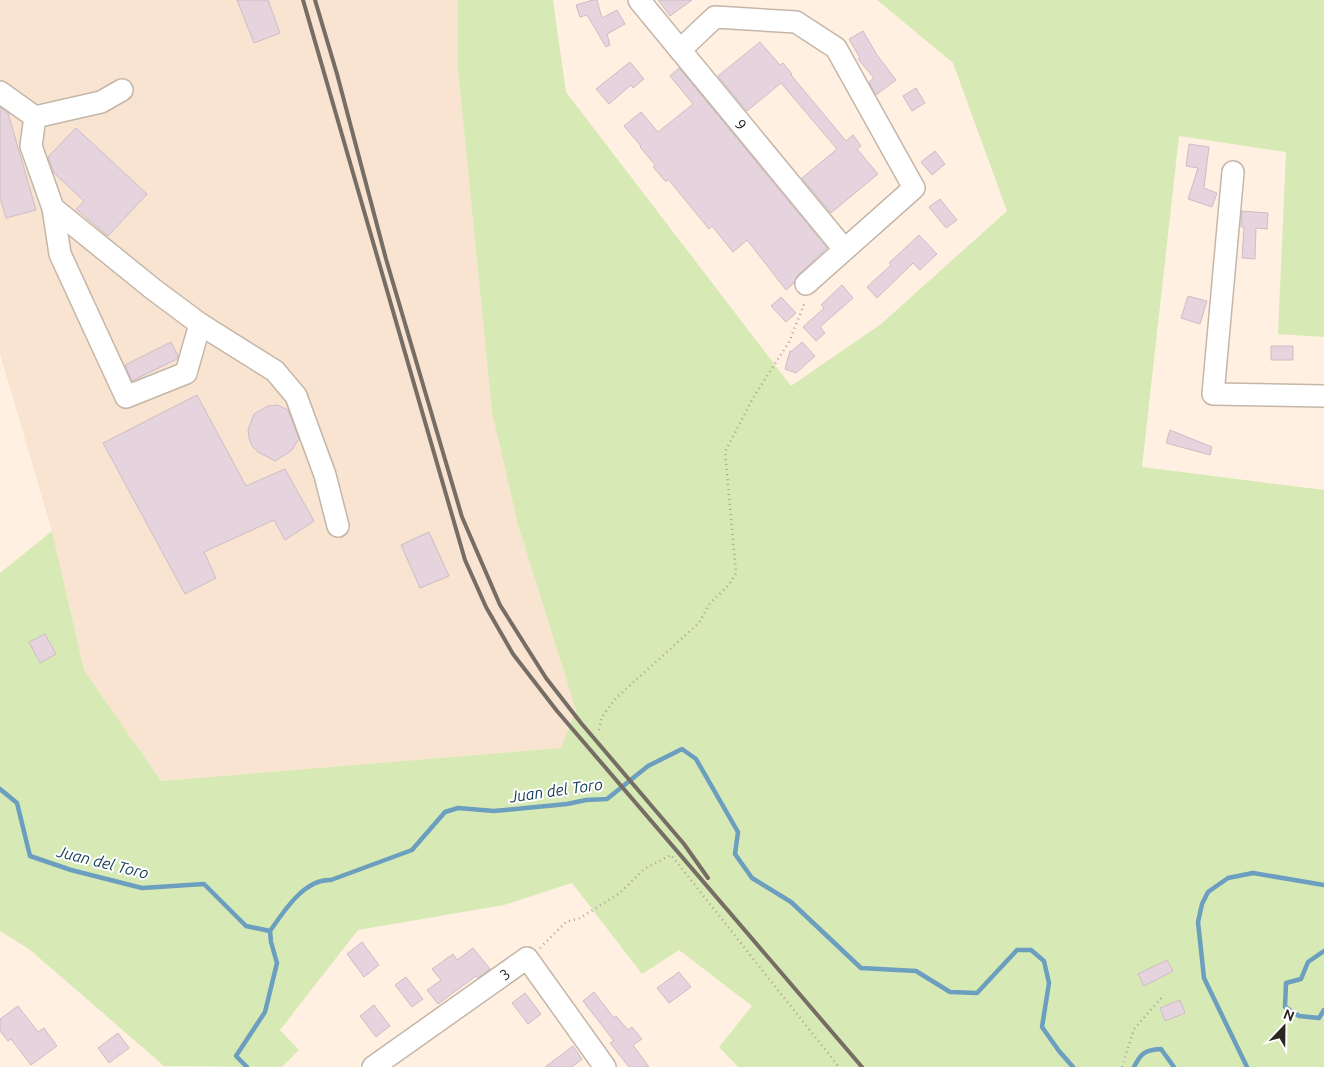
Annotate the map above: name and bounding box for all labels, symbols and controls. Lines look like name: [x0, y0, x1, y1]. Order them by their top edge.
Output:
street label: 9: [732, 116, 751, 133]
water label: Juan del Toro: [507, 775, 604, 806]
water label: Juan del Toro: [54, 842, 151, 882]
street label: 3: [496, 965, 513, 983]
north arrow: [1259, 1002, 1309, 1052]
text: N: [1281, 1006, 1297, 1024]

